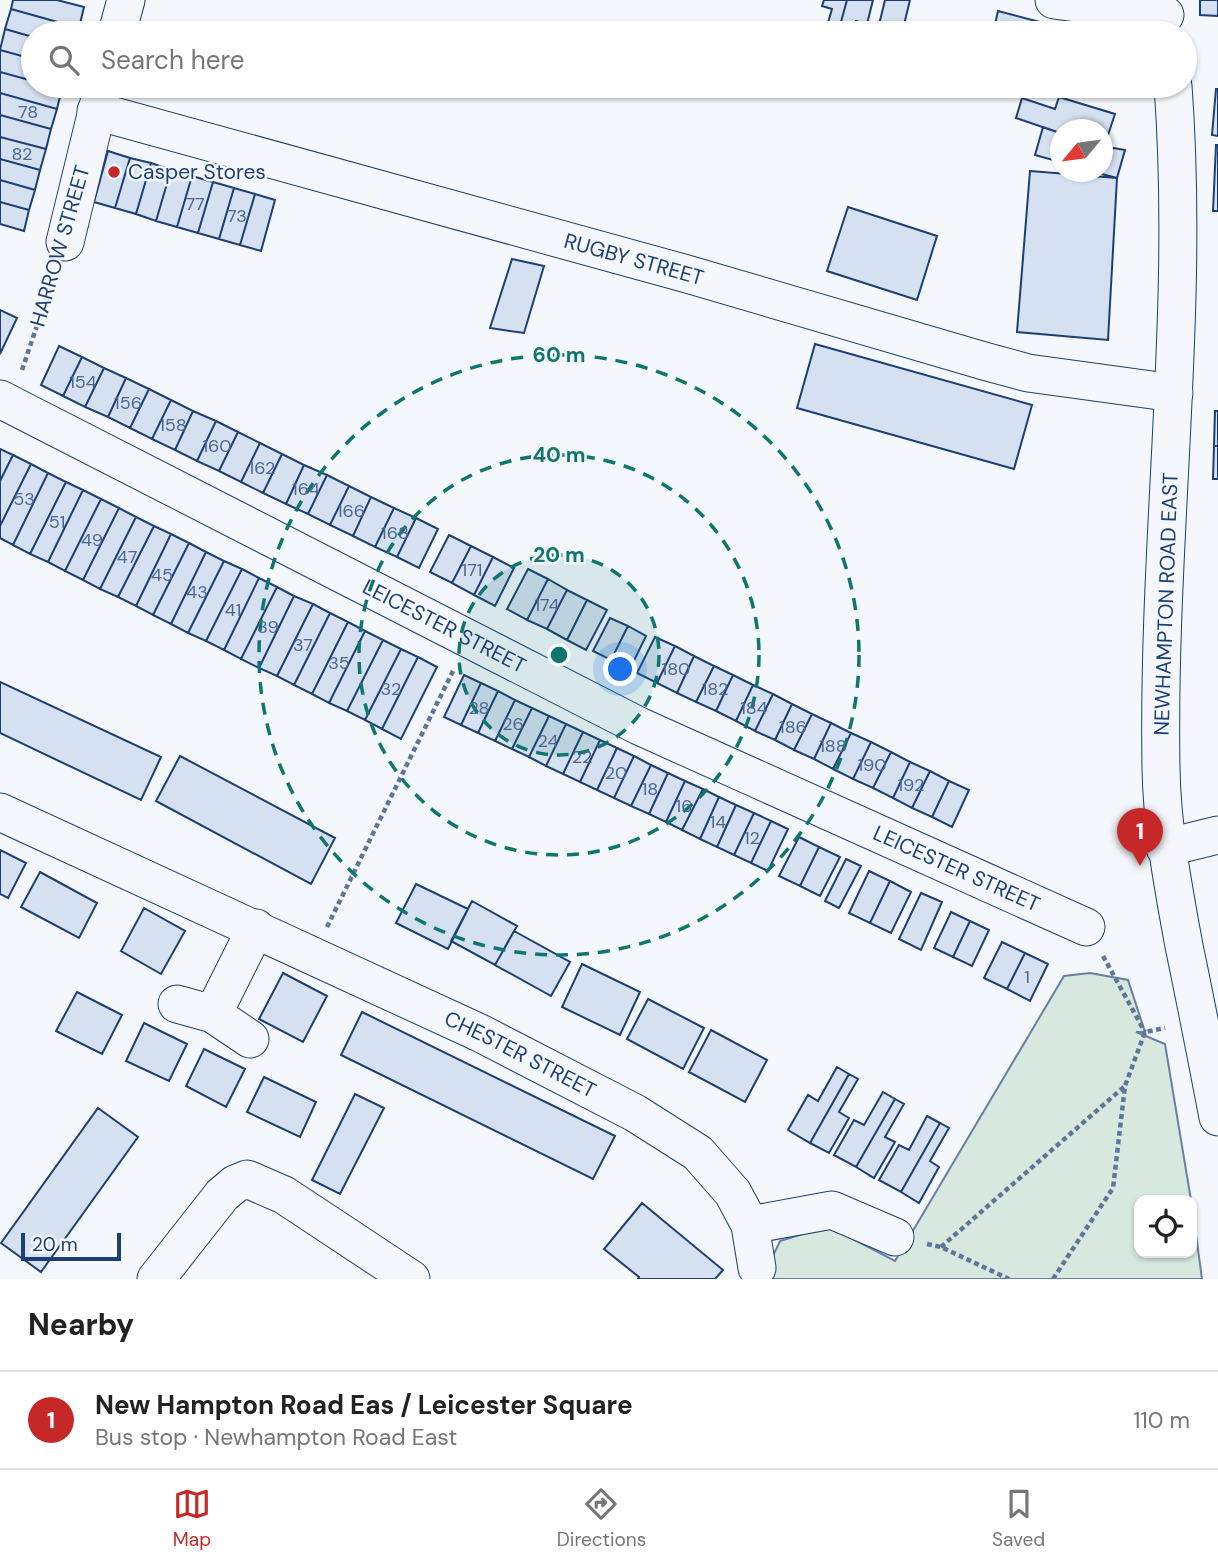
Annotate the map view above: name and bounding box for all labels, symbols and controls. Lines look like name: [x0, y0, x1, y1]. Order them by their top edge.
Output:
search box: [21, 21, 1197, 98]
icon: search: [45, 41, 83, 79]
text: Search here: [101, 43, 244, 77]
house number: 78: [18, 100, 38, 124]
north arrow: [1050, 119, 1113, 182]
house number: 82: [11, 142, 33, 166]
place label: Casper Stores: [128, 158, 266, 186]
street label: HARROW STREET: [24, 162, 96, 330]
marker: Casper Stores: [106, 164, 122, 180]
house number: 77: [185, 192, 205, 216]
house number: 73: [227, 204, 247, 228]
street label: RUGBY STREET: [561, 227, 707, 292]
text: 60 m: [533, 341, 585, 369]
house number: 154: [69, 370, 97, 394]
house number: 156: [114, 391, 142, 415]
house number: 158: [159, 413, 187, 437]
house number: 160: [202, 434, 232, 458]
text: 40 m: [532, 441, 586, 469]
house number: 162: [249, 456, 275, 480]
street label: NEWHAMPTON ROAD EAST: [1147, 472, 1185, 736]
house number: 164: [292, 477, 320, 501]
house number: 53: [13, 487, 35, 511]
house number: 166: [337, 499, 365, 523]
house number: 51: [49, 510, 65, 534]
house number: 168: [381, 521, 409, 545]
house number: 49: [81, 528, 103, 552]
text: 20 m: [533, 541, 585, 569]
house number: 47: [117, 545, 137, 569]
house number: 171: [462, 558, 482, 582]
house number: 45: [151, 563, 173, 587]
street label: LEICESTER STREET: [358, 573, 531, 680]
house number: 43: [186, 580, 208, 604]
house number: 174: [534, 593, 560, 617]
house number: 41: [225, 598, 241, 622]
house number: 39: [257, 615, 279, 639]
house number: 37: [293, 633, 313, 657]
centre of rings: [547, 643, 571, 667]
house number: 35: [328, 651, 350, 675]
your location: [603, 652, 637, 686]
house number: 180: [662, 657, 690, 681]
house number: 32: [380, 677, 402, 701]
house number: 182: [702, 677, 728, 701]
house number: 28: [468, 696, 490, 720]
house number: 184: [740, 696, 768, 720]
house number: 26: [502, 712, 524, 736]
house number: 186: [779, 715, 807, 739]
house number: 24: [538, 729, 559, 753]
house number: 188: [819, 734, 847, 758]
house number: 22: [572, 745, 592, 769]
house number: 190: [857, 753, 887, 777]
house number: 20: [605, 761, 627, 785]
house number: 192: [898, 773, 924, 797]
house number: 18: [642, 777, 658, 801]
house number: 16: [676, 794, 692, 818]
pin: 1: [1117, 808, 1163, 866]
house number: 14: [710, 810, 726, 834]
street label: LEICESTER STREET: [869, 819, 1045, 919]
house number: 12: [744, 826, 760, 850]
house number: 1: [1024, 965, 1030, 989]
street label: CHESTER STREET: [440, 1005, 601, 1105]
map controls: [1134, 1195, 1197, 1258]
button: locate: [1134, 1195, 1197, 1258]
scale bar: [21, 1230, 121, 1262]
text: 20 m: [32, 1232, 78, 1257]
text: Nearby: [28, 1305, 134, 1344]
text: New Hampton Road Eas / Leicester Square: [95, 1388, 633, 1422]
text: 1: [47, 1405, 55, 1435]
text: 110 m: [1133, 1405, 1190, 1435]
text: Bus stop · Newhampton Road East: [95, 1422, 457, 1452]
tab: Map: [173, 1485, 211, 1552]
tab: Directions: [557, 1485, 646, 1552]
tab: Saved: [992, 1485, 1045, 1552]

